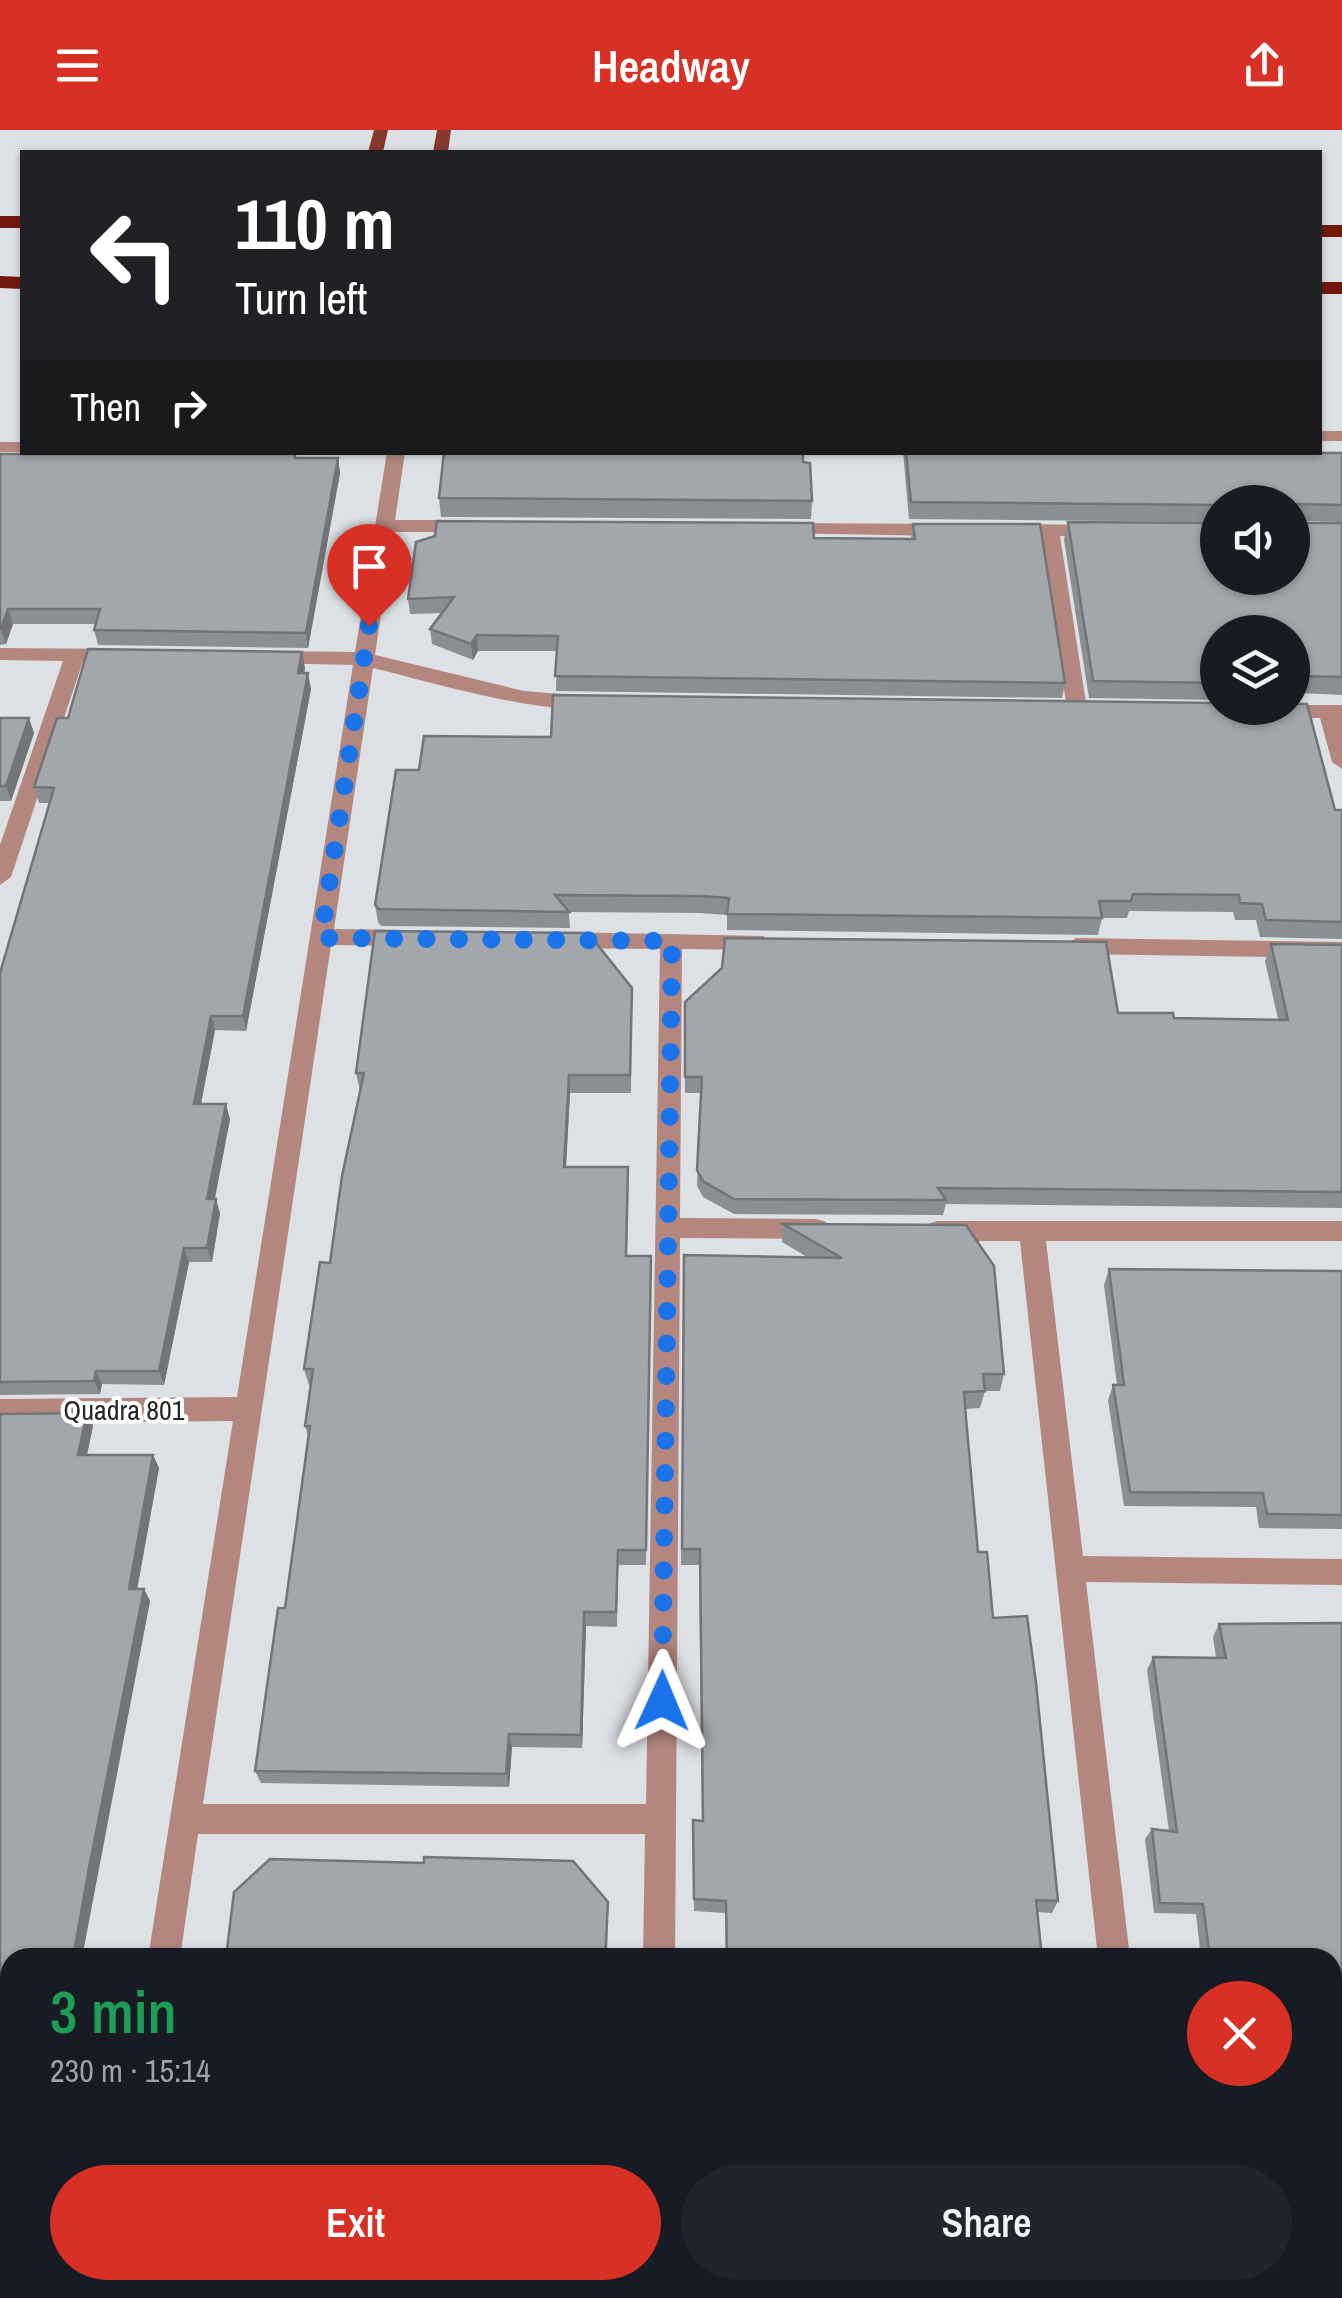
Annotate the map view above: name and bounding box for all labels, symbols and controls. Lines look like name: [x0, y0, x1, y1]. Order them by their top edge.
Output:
text: Headway: [592, 35, 750, 96]
icon: menu: [50, 38, 105, 93]
icon: share: [1237, 38, 1292, 93]
text: 110 m: [235, 177, 395, 271]
icon: left: [70, 190, 200, 320]
text: Turn left: [235, 267, 367, 328]
icon: right: [161, 380, 216, 435]
text: Then: [70, 382, 141, 433]
map controls: [1200, 485, 1310, 725]
button: sound: [1200, 485, 1310, 595]
pin: [327, 524, 412, 627]
icon: arrive: [342, 539, 397, 594]
button: layers: [1200, 615, 1310, 725]
street label: Quadra 801: [63, 1391, 185, 1429]
position arrow: [610, 1649, 714, 1753]
text: 3 min: [50, 1971, 177, 2052]
button: close: [1187, 1981, 1292, 2086]
text: 230 m · 15:14: [50, 2049, 210, 2092]
button: Exit: [50, 2165, 661, 2280]
button: Share: [681, 2165, 1292, 2280]

